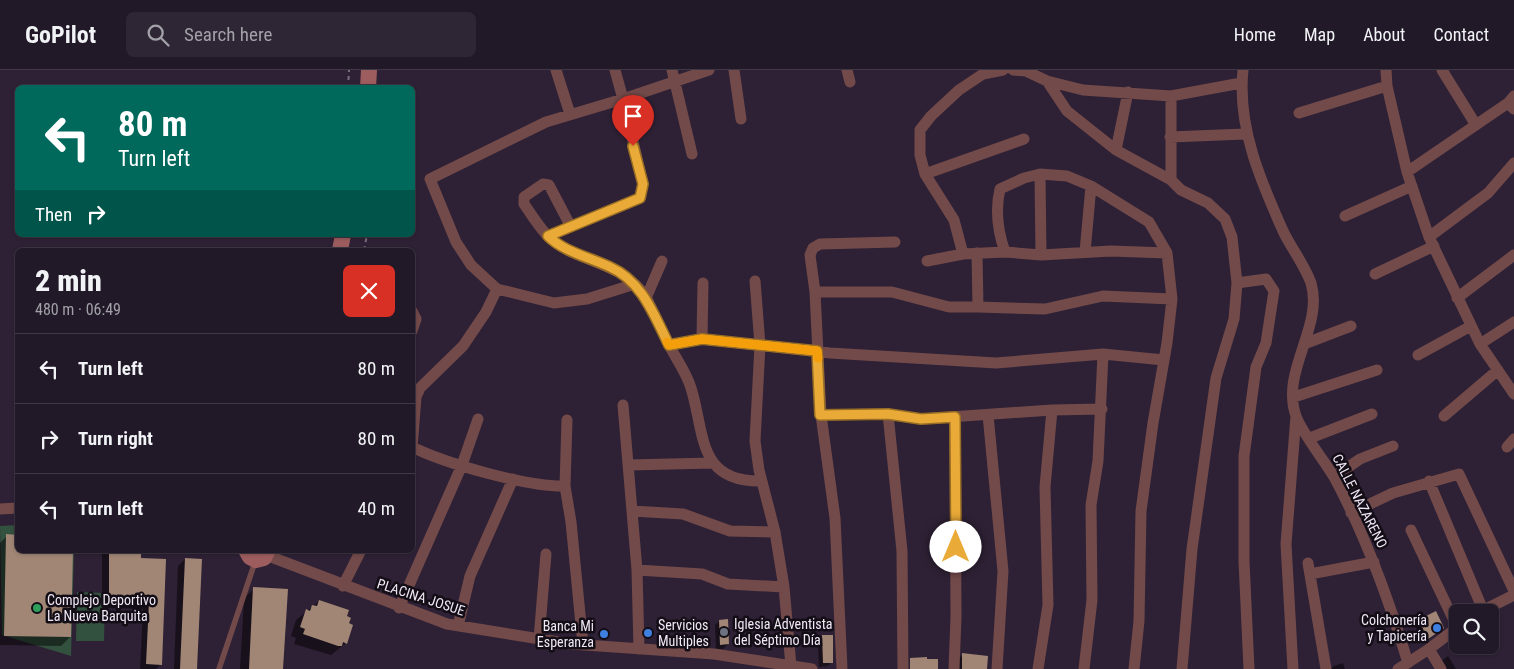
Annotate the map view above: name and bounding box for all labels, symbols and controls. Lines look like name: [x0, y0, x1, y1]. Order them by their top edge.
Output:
search box: [126, 12, 476, 57]
text: GoPilot: [25, 21, 96, 49]
icon: search: [144, 21, 172, 49]
text: Search here: [184, 23, 272, 46]
text: Home: [1234, 24, 1276, 45]
text: Map: [1304, 24, 1335, 45]
text: About: [1363, 24, 1405, 45]
text: Contact: [1433, 24, 1489, 45]
pin: [612, 95, 654, 146]
icon: arrive: [619, 102, 647, 130]
text: 80 m: [118, 104, 187, 145]
icon: left: [35, 105, 100, 170]
text: Turn left: [118, 146, 190, 171]
icon: right: [82, 200, 110, 228]
text: Then: [35, 203, 72, 226]
text: 2 min: [35, 263, 102, 298]
button: close: [343, 265, 395, 317]
text: 480 m · 06:49: [35, 300, 121, 319]
icon: left: [35, 355, 63, 383]
text: Turn left: [78, 357, 143, 380]
text: 80 m: [358, 357, 395, 380]
icon: right: [35, 425, 63, 453]
text: Turn right: [78, 427, 153, 450]
text: 80 m: [358, 427, 395, 450]
street label: CALLE NAZARENO: [1329, 451, 1391, 551]
icon: left: [35, 495, 63, 523]
text: Turn left: [78, 497, 143, 520]
text: 40 m: [358, 497, 395, 520]
position arrow: [929, 520, 981, 572]
street label: PLACINA JOSUE: [375, 575, 467, 619]
place label: Complejo Deportivo La Nueva Barquita: [47, 592, 156, 624]
marker: Complejo Deportivo La Nueva Barquita: [31, 602, 43, 614]
map controls: [1449, 604, 1499, 654]
button: search: [1449, 604, 1499, 654]
place label: Colchonería y Tapicería: [1361, 612, 1427, 644]
place label: Iglesia Adventista del Séptimo Día: [734, 616, 833, 648]
place label: Servicios Multiples: [658, 617, 709, 649]
place label: Banca Mi Esperanza: [537, 618, 594, 650]
marker: Colchonería y Tapicería: [1431, 622, 1443, 634]
marker: Iglesia Adventista del Séptimo Día: [718, 626, 730, 638]
marker: Servicios Multiples: [642, 627, 654, 639]
marker: Banca Mi Esperanza: [598, 628, 610, 640]

